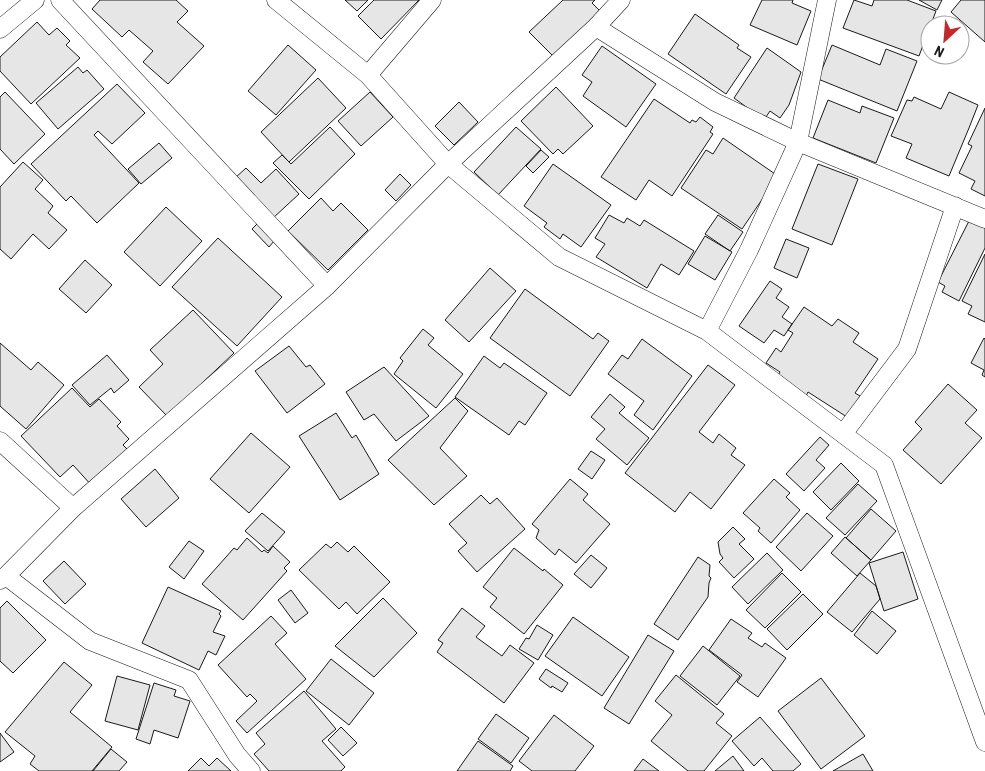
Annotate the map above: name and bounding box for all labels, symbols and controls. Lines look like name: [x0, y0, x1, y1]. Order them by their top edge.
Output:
north arrow: [920, 15, 970, 65]
text: N: [932, 43, 947, 61]

